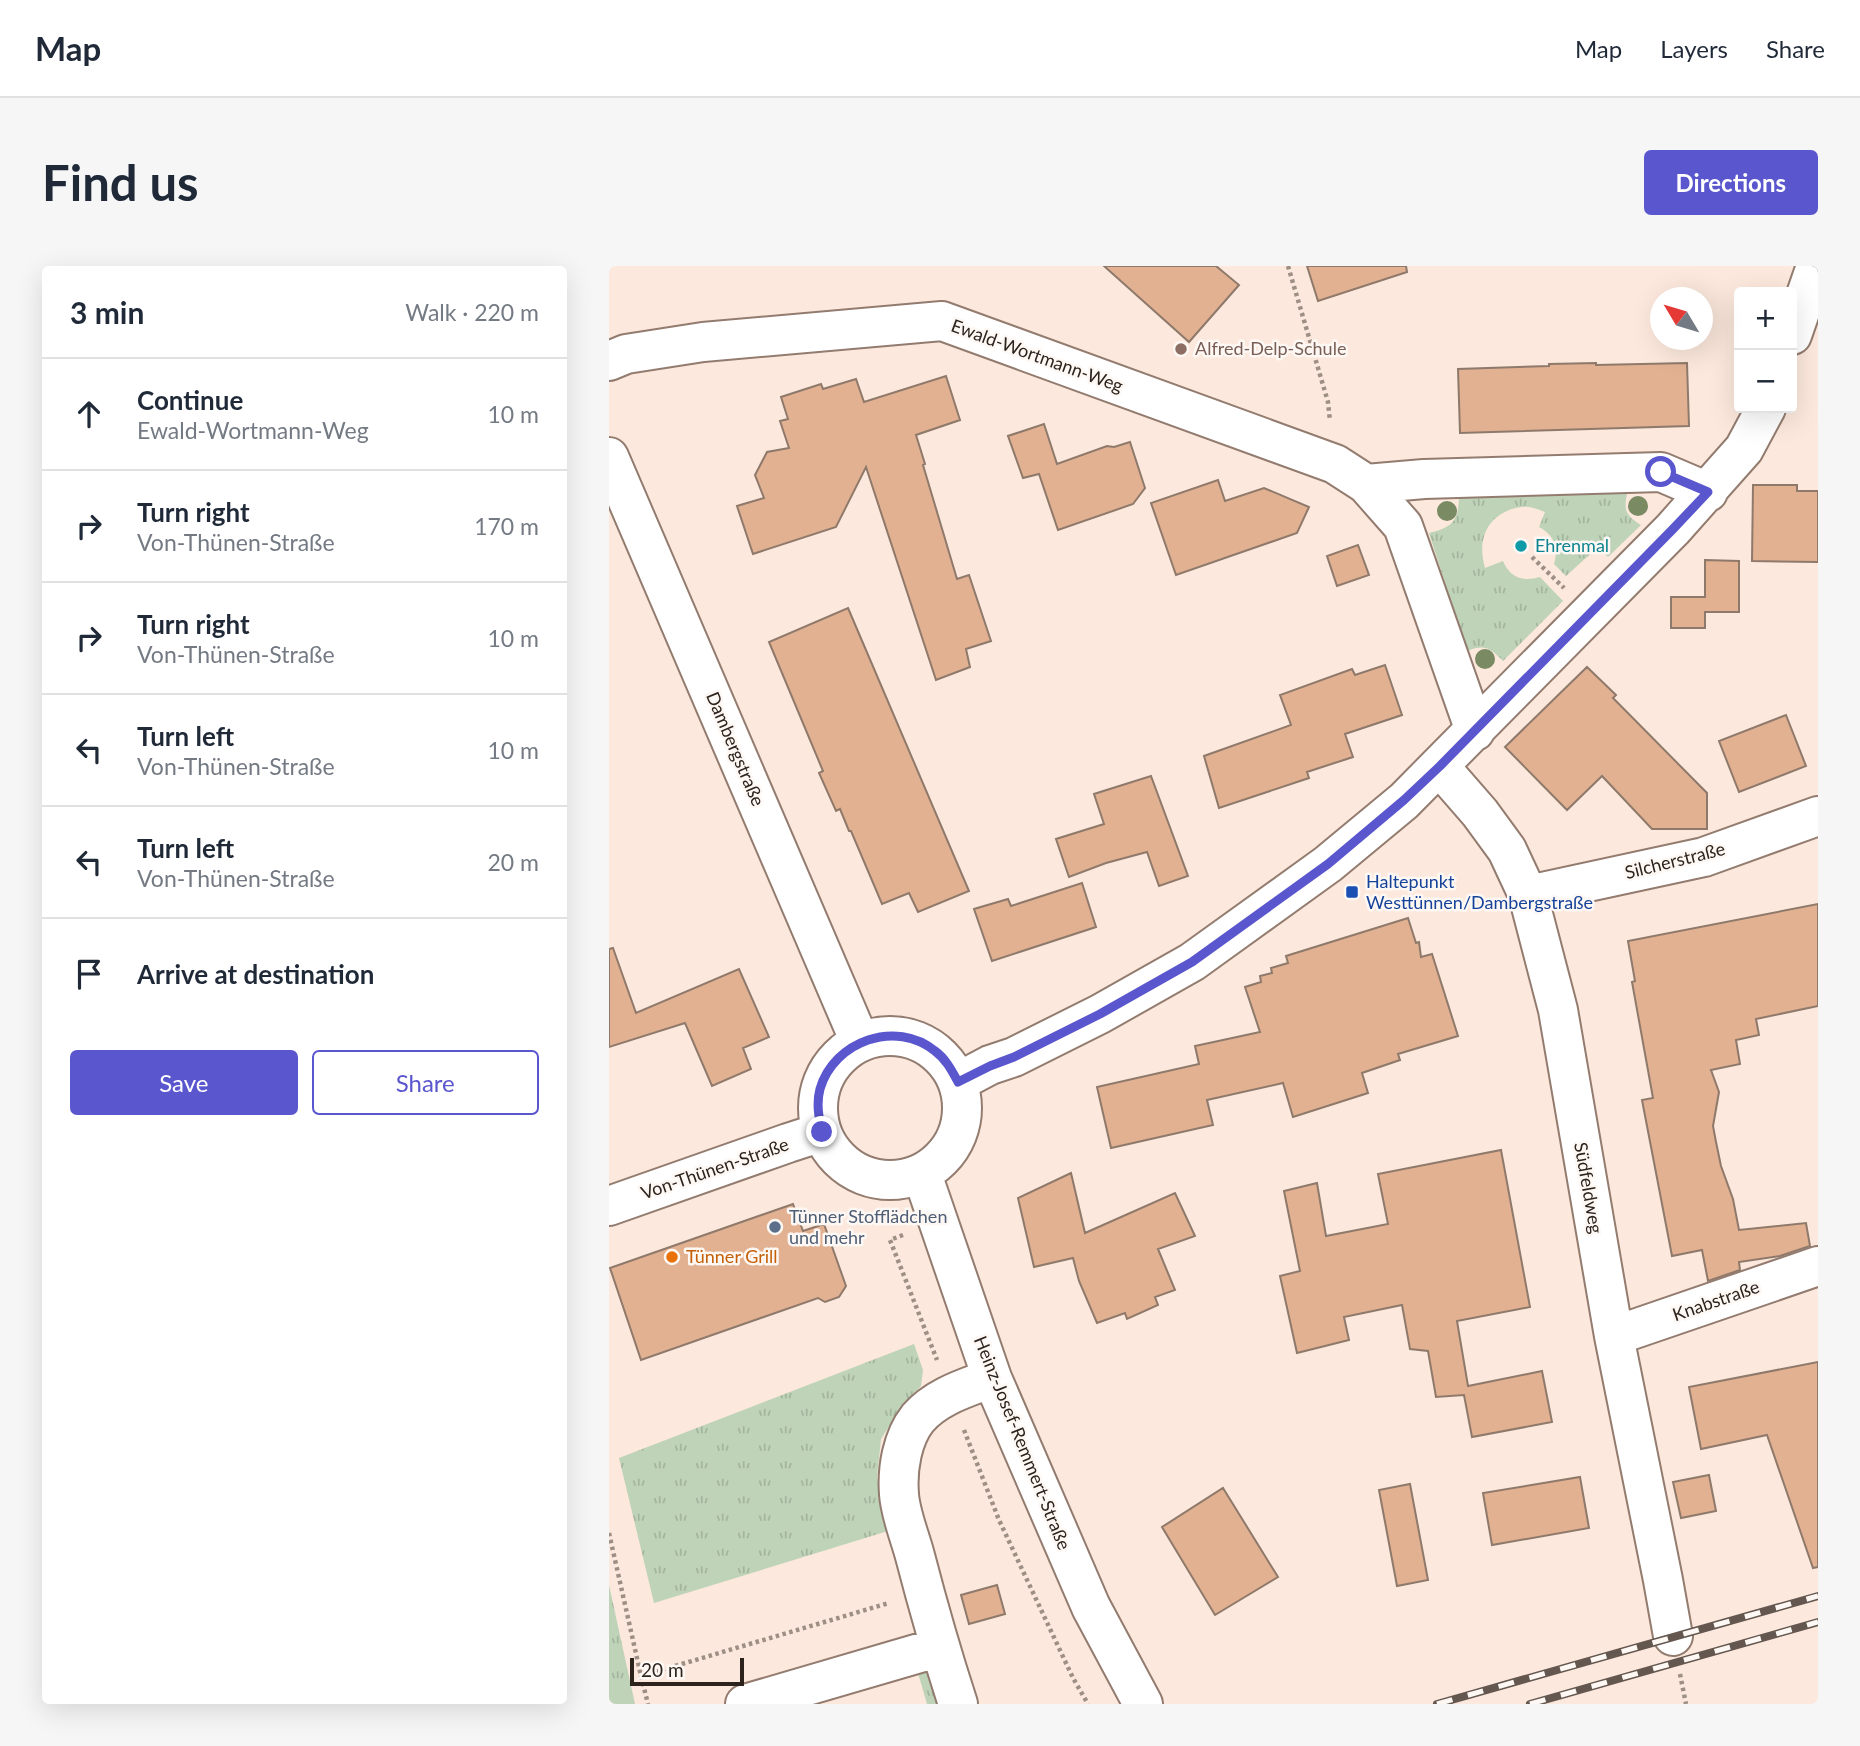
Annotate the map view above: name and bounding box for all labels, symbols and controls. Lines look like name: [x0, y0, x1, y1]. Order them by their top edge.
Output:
text: Map: [35, 28, 101, 68]
text: Map: [1575, 34, 1622, 63]
text: Layers: [1660, 34, 1728, 63]
text: Share: [1766, 34, 1825, 63]
button: Directions: [1644, 150, 1818, 215]
text: Find us: [42, 153, 199, 211]
north arrow: [1650, 287, 1713, 350]
map controls: [1734, 287, 1797, 413]
button: +: [1734, 287, 1797, 350]
text: 3 min: [70, 294, 144, 330]
text: Walk · 220 m: [405, 298, 539, 326]
street label: Ewald-Wortmann-Weg: [948, 314, 1126, 396]
place label: Alfred-Delp-Schule: [1195, 337, 1346, 359]
marker: Alfred-Delp-Schule: [1173, 341, 1189, 357]
button: −: [1734, 350, 1797, 413]
text: Continue: [137, 384, 243, 416]
icon: ahead: [70, 395, 108, 433]
text: 10 m: [488, 400, 539, 428]
text: Ewald-Wortmann-Weg: [137, 416, 369, 444]
route start: [1645, 456, 1676, 487]
text: Turn right: [137, 496, 250, 528]
icon: right: [70, 507, 108, 545]
text: 170 m: [474, 512, 539, 540]
text: Von-Thünen-Straße: [137, 528, 335, 556]
place label: Ehrenmal: [1535, 534, 1609, 556]
marker: Ehrenmal: [1513, 538, 1529, 554]
text: Turn right: [137, 608, 250, 640]
icon: right: [70, 619, 108, 657]
text: 10 m: [488, 624, 539, 652]
text: Von-Thünen-Straße: [137, 640, 335, 668]
street label: Dambergstraße: [702, 688, 770, 809]
text: Turn left: [137, 720, 234, 752]
icon: left: [70, 731, 108, 769]
text: 10 m: [488, 736, 539, 764]
text: Von-Thünen-Straße: [137, 752, 335, 780]
text: Turn left: [137, 832, 234, 864]
street label: Silcherstraße: [1622, 837, 1727, 883]
icon: left: [70, 843, 108, 881]
text: 20 m: [488, 848, 539, 876]
text: Von-Thünen-Straße: [137, 864, 335, 892]
place label: Haltepunkt Westtünnen/Dambergstraße: [1366, 870, 1593, 913]
marker: Haltepunkt Westtünnen/Dambergstraße: [1344, 884, 1360, 900]
icon: arrive: [70, 955, 108, 993]
text: Arrive at destination: [137, 958, 374, 990]
button: Save: [70, 1050, 298, 1115]
button: Share: [312, 1050, 539, 1115]
route end: [806, 1116, 837, 1147]
street label: Von-Thünen-Straße: [638, 1132, 791, 1204]
street label: Südfeldweg: [1570, 1140, 1608, 1235]
place label: Tünner Stofflädchen und mehr: [789, 1205, 947, 1248]
marker: Tünner Stofflädchen und mehr: [767, 1219, 783, 1235]
place label: Tünner Grill: [686, 1245, 778, 1267]
marker: Tünner Grill: [664, 1249, 680, 1265]
street label: Knabstraße: [1669, 1275, 1762, 1325]
street label: Heinz-Josef-Remmert-Straße: [970, 1333, 1076, 1553]
scale bar: [630, 1655, 744, 1687]
text: 20 m: [641, 1658, 684, 1681]

